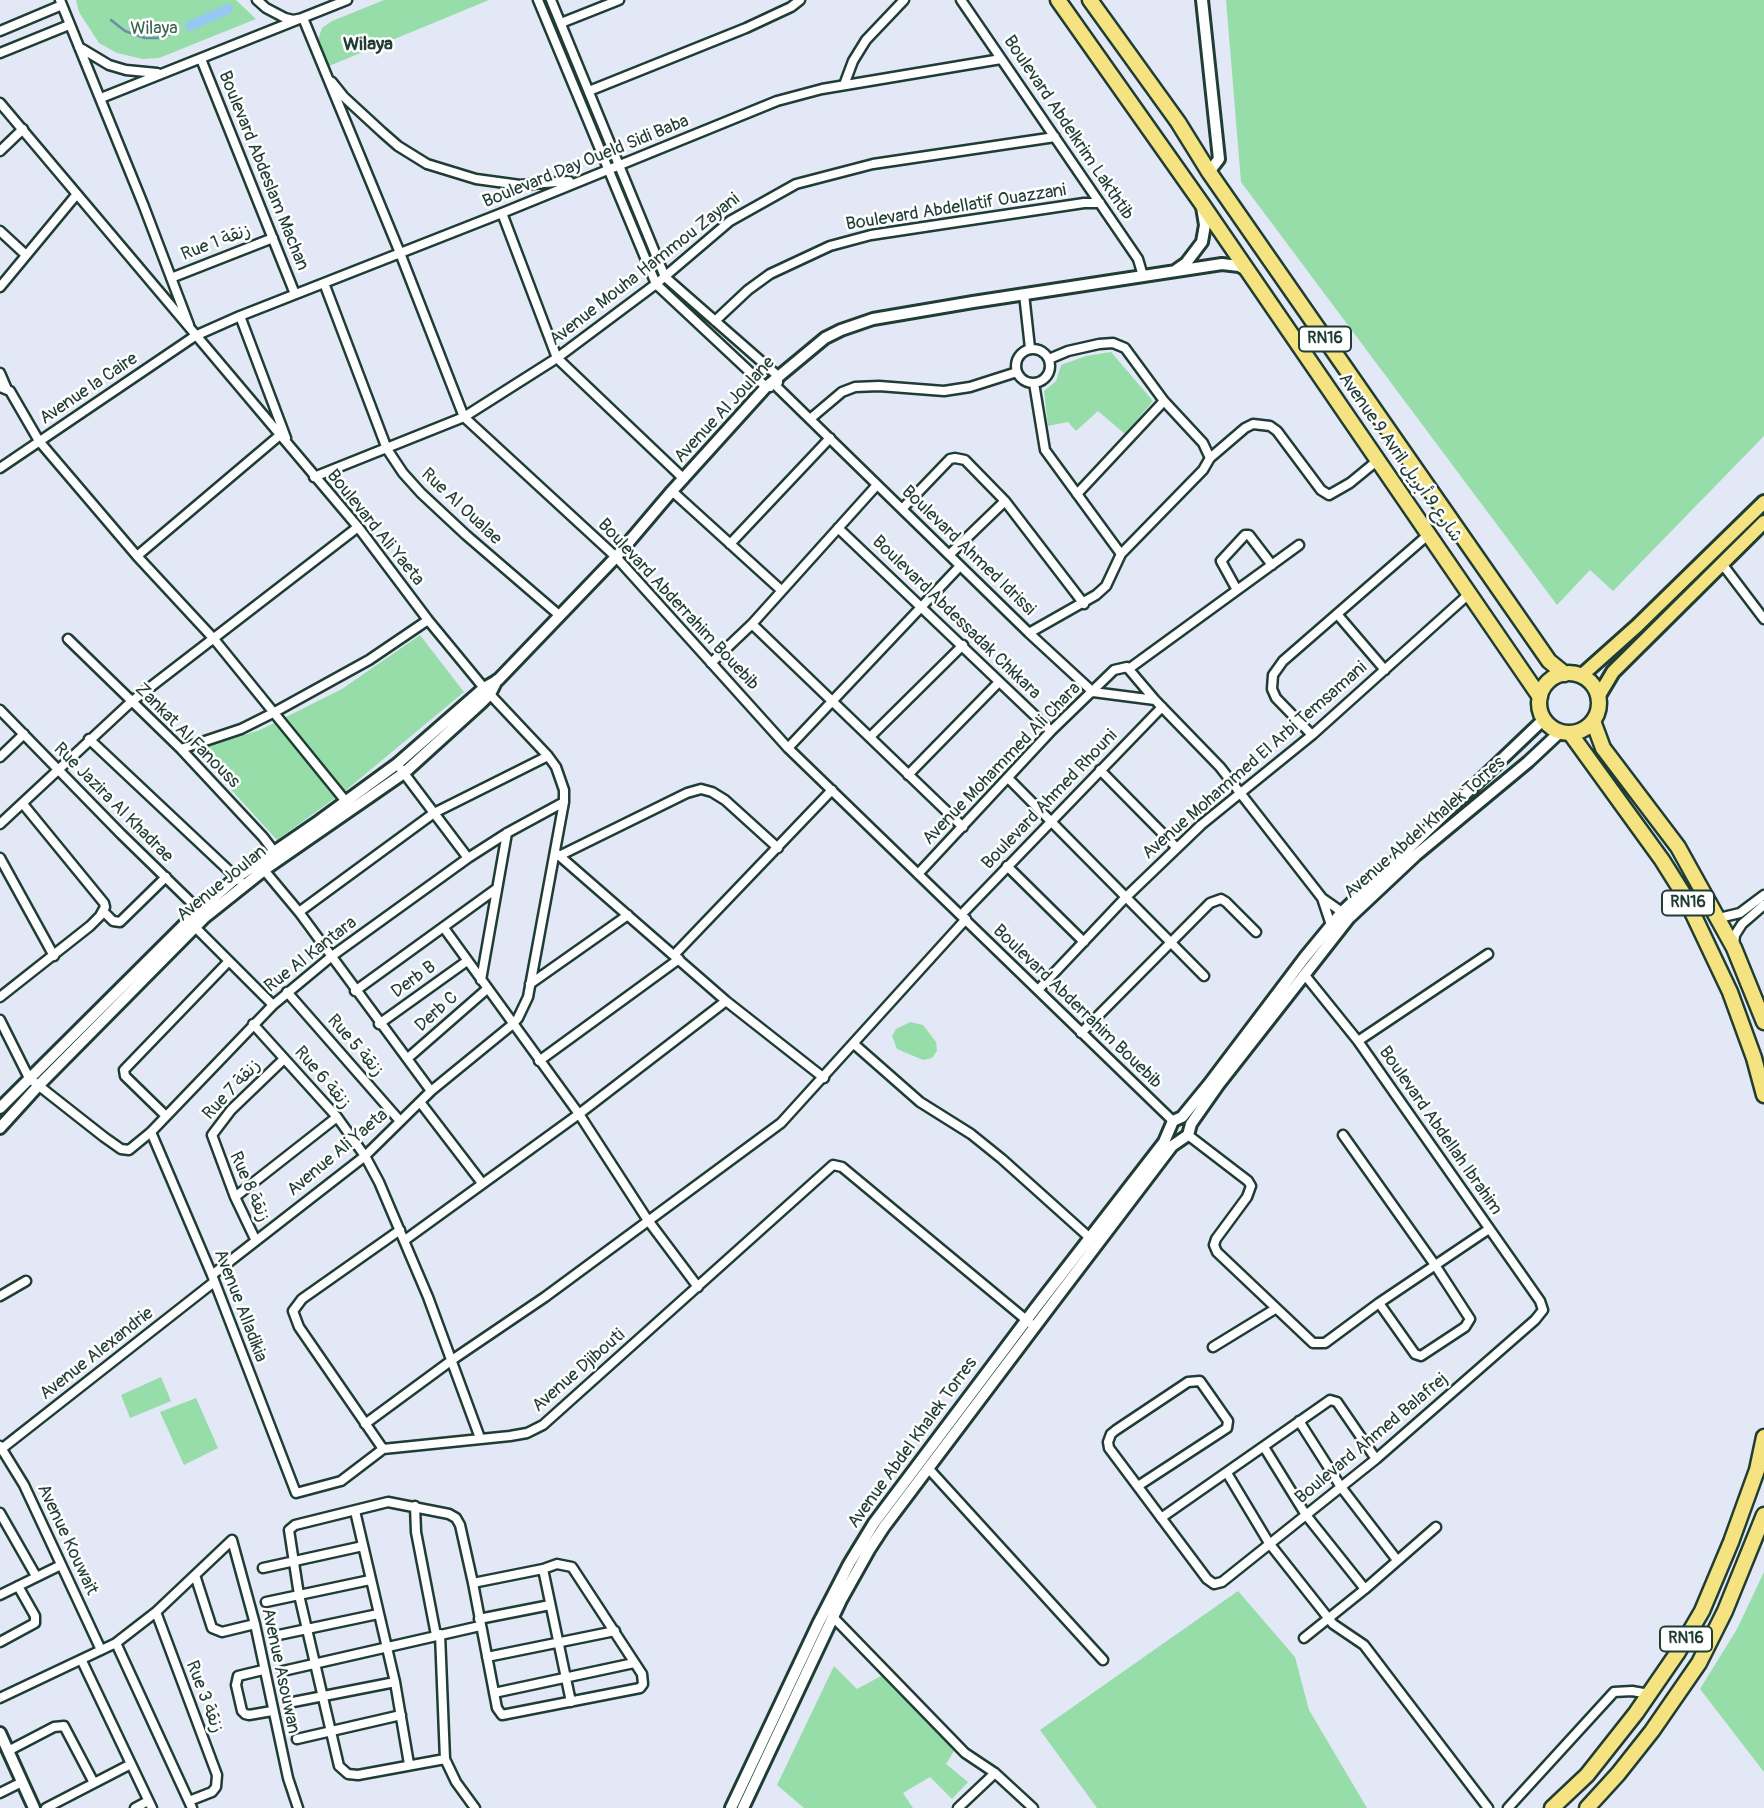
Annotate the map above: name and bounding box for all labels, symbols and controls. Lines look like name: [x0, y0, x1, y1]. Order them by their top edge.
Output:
park label: Wilaya: [130, 18, 178, 40]
street label: Boulevard Abdelkrim Lakthtib: [998, 32, 1138, 224]
district label: Wilaya: [343, 34, 393, 56]
street label: Boulevard Abdeslam Machan: [213, 68, 313, 274]
street label: Boulevard Day Oueld Sidi Baba: [480, 111, 692, 213]
street label: Boulevard Abdellatif Ouazzani: [844, 180, 1068, 236]
street label: Avenue Mouha Hammou Zayani: [546, 189, 744, 351]
street label: Rue 1 زنقة: [178, 220, 254, 266]
road number: RN16: [1299, 326, 1351, 352]
street label: Avenue la Caire: [36, 348, 142, 430]
street label: Avenue Al Joulane: [670, 352, 780, 468]
street label: Avenue 9 Avril شارع 9 أبريل: [1333, 369, 1467, 547]
street label: Rue Al Oualae: [416, 464, 506, 550]
street label: Boulevard Ali Yaeta: [322, 466, 428, 590]
street label: Boulevard Ahmed Idrissi: [897, 481, 1039, 621]
street label: Boulevard Abderrahim Bouebib: [593, 515, 763, 695]
street label: Boulevard Abdessadak Chkkara: [867, 532, 1045, 704]
street label: Avenue Mohammed El Arbi Temsamani: [1138, 657, 1372, 865]
street label: Avenue Mohammed Ali Chara: [919, 678, 1085, 850]
street label: Zankat Al Fanouss: [130, 679, 244, 793]
street label: Boulevard Ahmed Rhouni: [978, 726, 1122, 874]
street label: Rue Jazira Al Khadrae: [49, 739, 177, 867]
street label: Avenue Abdel Khalek Torres: [1340, 752, 1510, 904]
street label: Avenue Joulan: [173, 841, 271, 927]
road number: RN16: [1662, 890, 1714, 916]
street label: Rue Al Kantara: [261, 912, 361, 998]
street label: Boulevard Abderrahim Bouebib: [988, 920, 1166, 1094]
street label: Derb B: [388, 957, 440, 1003]
street label: Derb C: [411, 987, 463, 1037]
street label: Rue 5 زنقة: [322, 1010, 388, 1082]
street label: Rue 6 زنقة: [289, 1042, 355, 1114]
street label: Boulevard Abdellah Ibrahim: [1373, 1042, 1507, 1220]
street label: Rue 7 زنقة: [198, 1055, 266, 1125]
street label: Avenue Ali Yaeta: [283, 1105, 393, 1201]
street label: Rue 8 زنقة: [224, 1148, 274, 1226]
street label: Avenue Alladikia: [209, 1247, 271, 1365]
street label: Avenue Alexandrie: [36, 1303, 158, 1405]
street label: Avenue Djibouti: [528, 1325, 630, 1417]
street label: Avenue Abdel Khalek Torres: [844, 1353, 982, 1533]
street label: Boulevard Ahmed Balafrej: [1291, 1369, 1453, 1509]
street label: Avenue Kouwait: [32, 1481, 102, 1599]
street label: Avenue Asouwan: [256, 1606, 304, 1736]
road number: RN16: [1660, 1626, 1712, 1652]
street label: Rue 3 زنقة: [180, 1658, 228, 1736]

